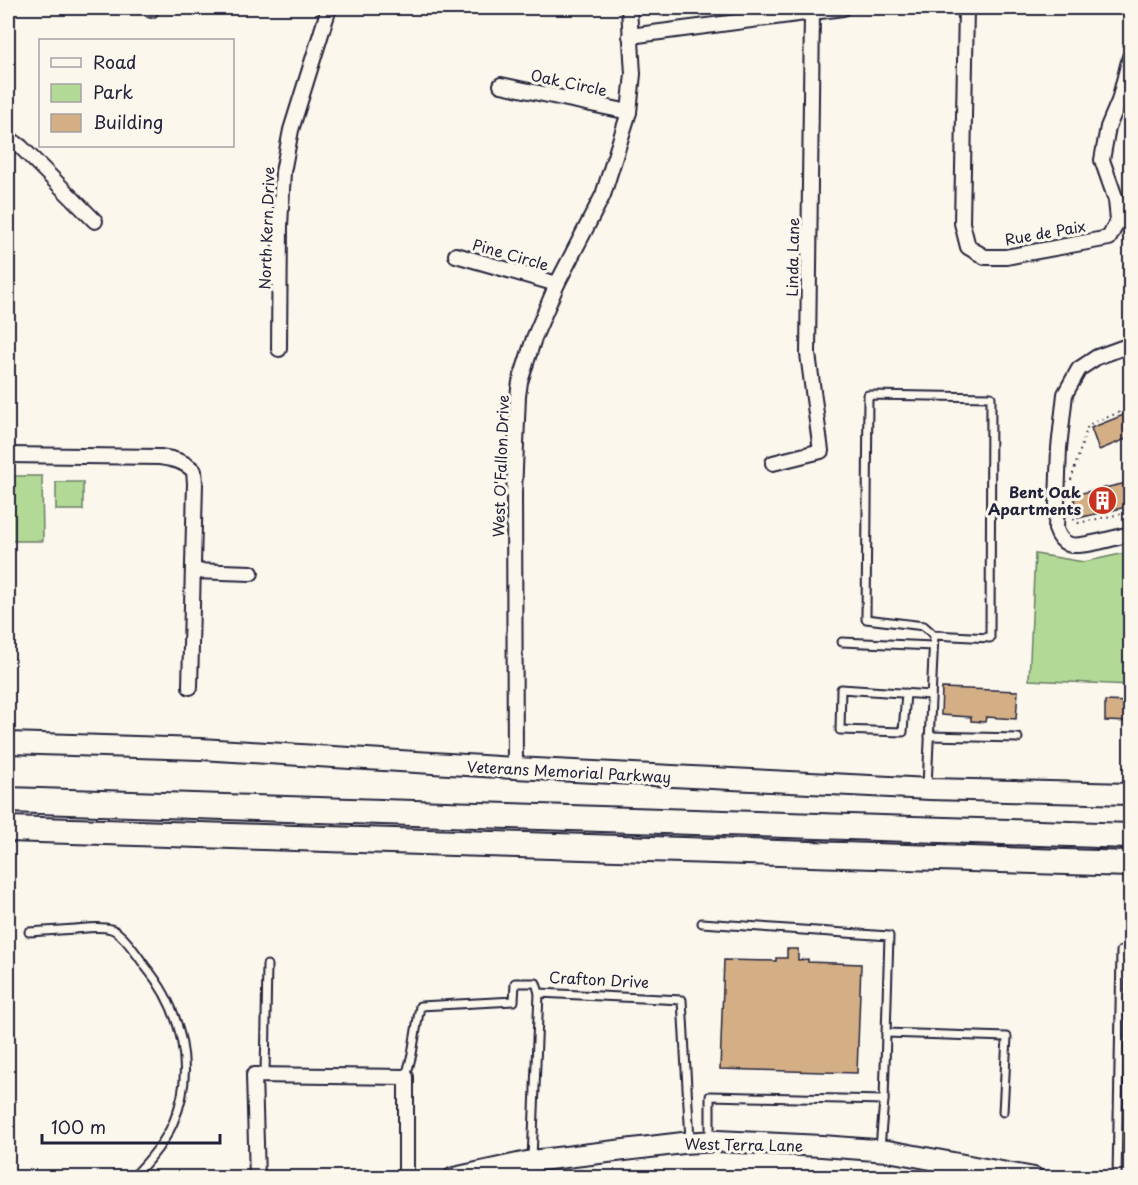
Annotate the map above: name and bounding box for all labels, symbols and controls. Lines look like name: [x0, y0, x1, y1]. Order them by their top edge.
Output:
legend: [39, 39, 234, 147]
text: Road: [93, 48, 137, 75]
street label: Oak Circle: [529, 63, 609, 101]
text: Park: [93, 78, 133, 105]
text: Building: [93, 108, 163, 135]
street label: North Kern Drive: [252, 166, 280, 290]
street label: Rue de Paix: [1003, 214, 1087, 250]
street label: Linda Lane: [780, 217, 804, 297]
street label: Pine Circle: [470, 232, 552, 276]
street label: West O'Fallon Drive: [486, 394, 514, 538]
place label: Bent Oak Apartments: [988, 480, 1081, 520]
building icon: Bent Oak Apartments: [1086, 484, 1118, 516]
street label: Veterans Memorial Parkway: [466, 754, 672, 788]
street label: Crafton Drive: [548, 965, 650, 993]
scale bar: [42, 1107, 220, 1145]
text: 100 m: [51, 1113, 106, 1140]
street label: West Terra Lane: [684, 1131, 804, 1157]

